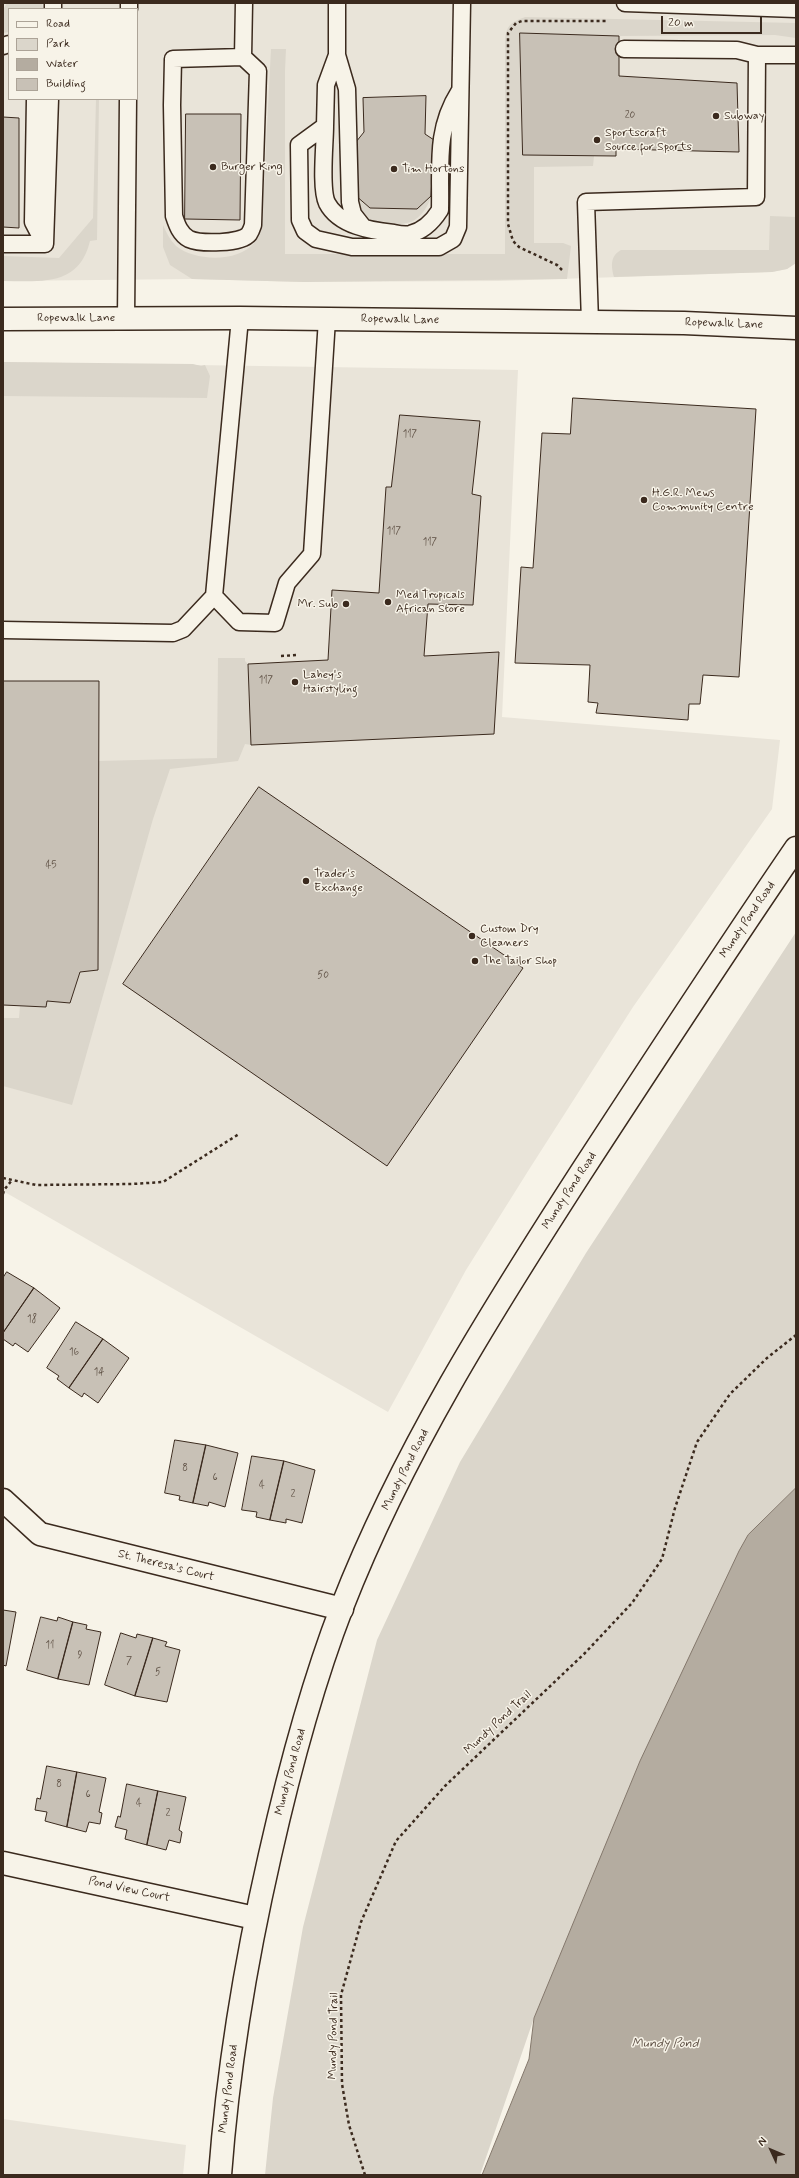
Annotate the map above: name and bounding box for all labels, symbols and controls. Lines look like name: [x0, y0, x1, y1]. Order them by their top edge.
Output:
legend: [8, 8, 138, 100]
scale bar: [663, 8, 764, 34]
text: 20 m: [668, 15, 694, 31]
text: Road: [46, 16, 70, 32]
text: Park: [46, 36, 70, 52]
text: Water: [46, 56, 78, 72]
text: Building: [46, 76, 86, 92]
place label: Subway: [724, 109, 764, 123]
house number: 20: [625, 110, 635, 122]
marker: Subway: [711, 111, 721, 121]
place label: Sportscraft Source for Sports: [605, 126, 692, 154]
marker: Sportscraft Source for Sports: [592, 135, 602, 145]
place label: Burger King: [221, 160, 283, 174]
marker: Burger King: [208, 162, 218, 172]
place label: Tim Hortons: [402, 162, 464, 176]
marker: Tim Hortons: [389, 164, 399, 174]
street label: Ropewalk Lane: [37, 311, 115, 325]
street label: Ropewalk Lane: [361, 312, 439, 328]
street label: Ropewalk Lane: [685, 315, 763, 333]
house number: 117: [403, 429, 417, 441]
place label: H.G.R. Mews Community Centre: [652, 486, 754, 514]
marker: H.G.R. Mews Community Centre: [639, 495, 649, 505]
house number: 117: [387, 526, 401, 538]
house number: 117: [423, 537, 437, 549]
place label: Med Tropicals African Store: [396, 588, 465, 616]
place label: Mr. Sub: [297, 597, 338, 611]
marker: Med Tropicals African Store: [383, 597, 393, 607]
marker: Mr. Sub: [341, 599, 351, 609]
place label: Lahey's Hairstyling: [303, 668, 358, 696]
house number: 117: [259, 675, 273, 687]
marker: Lahey's Hairstyling: [290, 677, 300, 687]
house number: 45: [45, 860, 57, 872]
place label: Trader's Exchange: [314, 867, 363, 895]
marker: Trader's Exchange: [301, 876, 311, 886]
street label: Mundy Pond Road: [717, 879, 779, 961]
place label: Custom Dry Cleaners: [480, 922, 539, 950]
marker: Custom Dry Cleaners: [467, 931, 477, 941]
place label: The Tailor Shop: [483, 954, 557, 968]
marker: The Tailor Shop: [470, 956, 480, 966]
house number: 50: [317, 970, 329, 982]
street label: Mundy Pond Road: [540, 1150, 600, 1232]
house number: 18: [27, 1314, 37, 1326]
house number: 16: [69, 1347, 79, 1359]
house number: 14: [94, 1367, 104, 1379]
street label: Mundy Pond Road: [379, 1427, 433, 1513]
house number: 8: [182, 1463, 188, 1475]
house number: 6: [212, 1472, 218, 1484]
house number: 4: [259, 1480, 265, 1492]
house number: 2: [291, 1489, 295, 1501]
street label: St. Theresa's Court: [116, 1547, 216, 1585]
house number: 11: [46, 1640, 54, 1652]
house number: 9: [78, 1650, 82, 1662]
house number: 7: [126, 1656, 132, 1668]
house number: 5: [155, 1667, 161, 1679]
street label: Mundy Pond Trail: [461, 1688, 535, 1758]
street label: Mundy Pond Road: [272, 1727, 310, 1817]
house number: 8: [56, 1779, 62, 1791]
house number: 6: [85, 1789, 91, 1801]
house number: 4: [136, 1798, 142, 1810]
house number: 2: [166, 1808, 170, 1820]
street label: Pond View Court: [87, 1874, 171, 1906]
street label: Mundy Pond Trail: [326, 1992, 342, 2080]
water label: Mundy Pond: [631, 2036, 699, 2052]
street label: Mundy Pond Road: [216, 2044, 242, 2134]
north arrow: [751, 2130, 791, 2170]
text: N: [755, 2134, 770, 2149]

